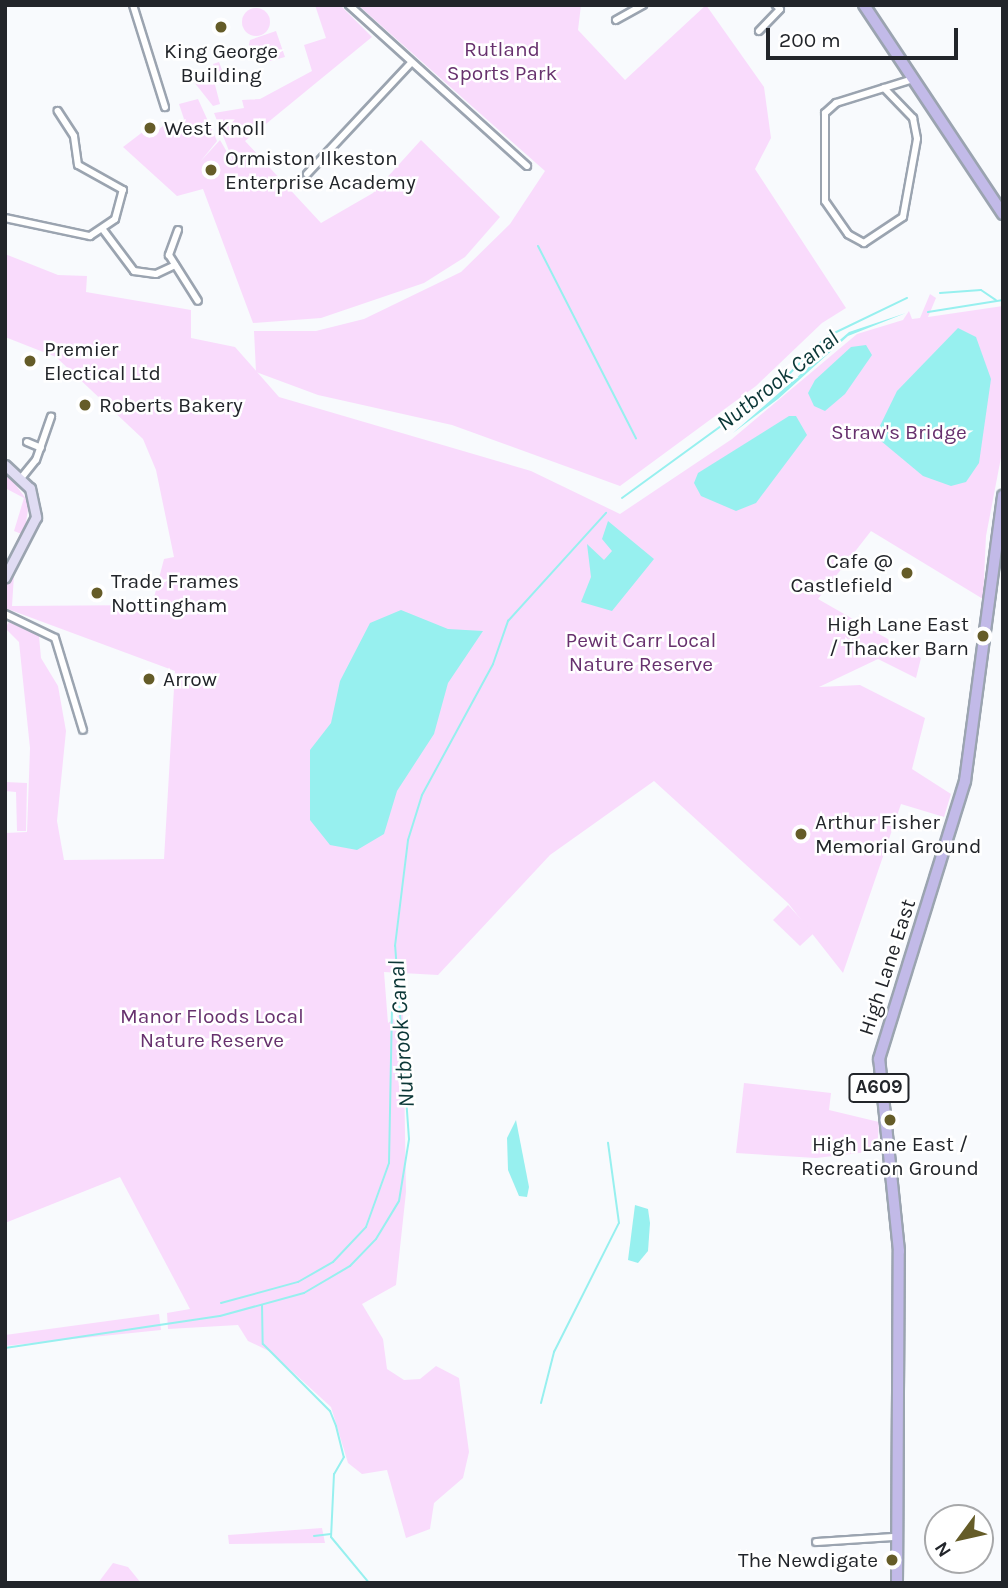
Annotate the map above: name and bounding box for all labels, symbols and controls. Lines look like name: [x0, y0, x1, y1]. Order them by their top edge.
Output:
scale bar: [770, 14, 962, 58]
marker: King George Building: [213, 19, 229, 35]
text: 200 m: [779, 28, 841, 52]
park label: Rutland Sports Park: [447, 36, 557, 86]
place label: King George Building: [164, 38, 278, 88]
place label: West Knoll: [164, 115, 265, 141]
marker: West Knoll: [142, 120, 158, 136]
place label: Ormiston Ilkeston Enterprise Academy: [225, 145, 416, 195]
marker: Ormiston Ilkeston Enterprise Academy: [203, 162, 219, 178]
water label: Nutbrook Canal: [711, 325, 845, 437]
place label: Premier Electical Ltd: [44, 336, 161, 386]
marker: Premier Electical Ltd: [22, 353, 38, 369]
place label: Roberts Bakery: [99, 392, 243, 418]
marker: Roberts Bakery: [77, 397, 93, 413]
park label: Straw's Bridge: [831, 419, 967, 445]
place label: Cafe @ Castlefield: [790, 548, 893, 598]
marker: Cafe @ Castlefield: [899, 565, 915, 581]
place label: Trade Frames Nottingham: [111, 568, 239, 618]
marker: Trade Frames Nottingham: [89, 585, 105, 601]
place label: High Lane East / Thacker Barn: [827, 611, 969, 661]
park label: Pewit Carr Local Nature Reserve: [566, 627, 716, 677]
marker: High Lane East / Thacker Barn: [975, 628, 991, 644]
place label: Arrow: [163, 666, 217, 692]
marker: Arrow: [141, 671, 157, 687]
place label: Arthur Fisher Memorial Ground: [815, 809, 981, 859]
marker: Arthur Fisher Memorial Ground: [793, 826, 809, 842]
street label: High Lane East: [853, 896, 921, 1038]
water label: Nutbrook Canal: [383, 959, 421, 1109]
park label: Manor Floods Local Nature Reserve: [120, 1003, 304, 1053]
road number: A609: [848, 1072, 910, 1104]
marker: High Lane East / Recreation Ground: [882, 1112, 898, 1128]
place label: High Lane East / Recreation Ground: [801, 1131, 979, 1181]
north arrow: [924, 1504, 994, 1574]
text: N: [930, 1538, 956, 1561]
place label: The Newdigate: [738, 1547, 878, 1573]
marker: The Newdigate: [884, 1552, 900, 1568]

